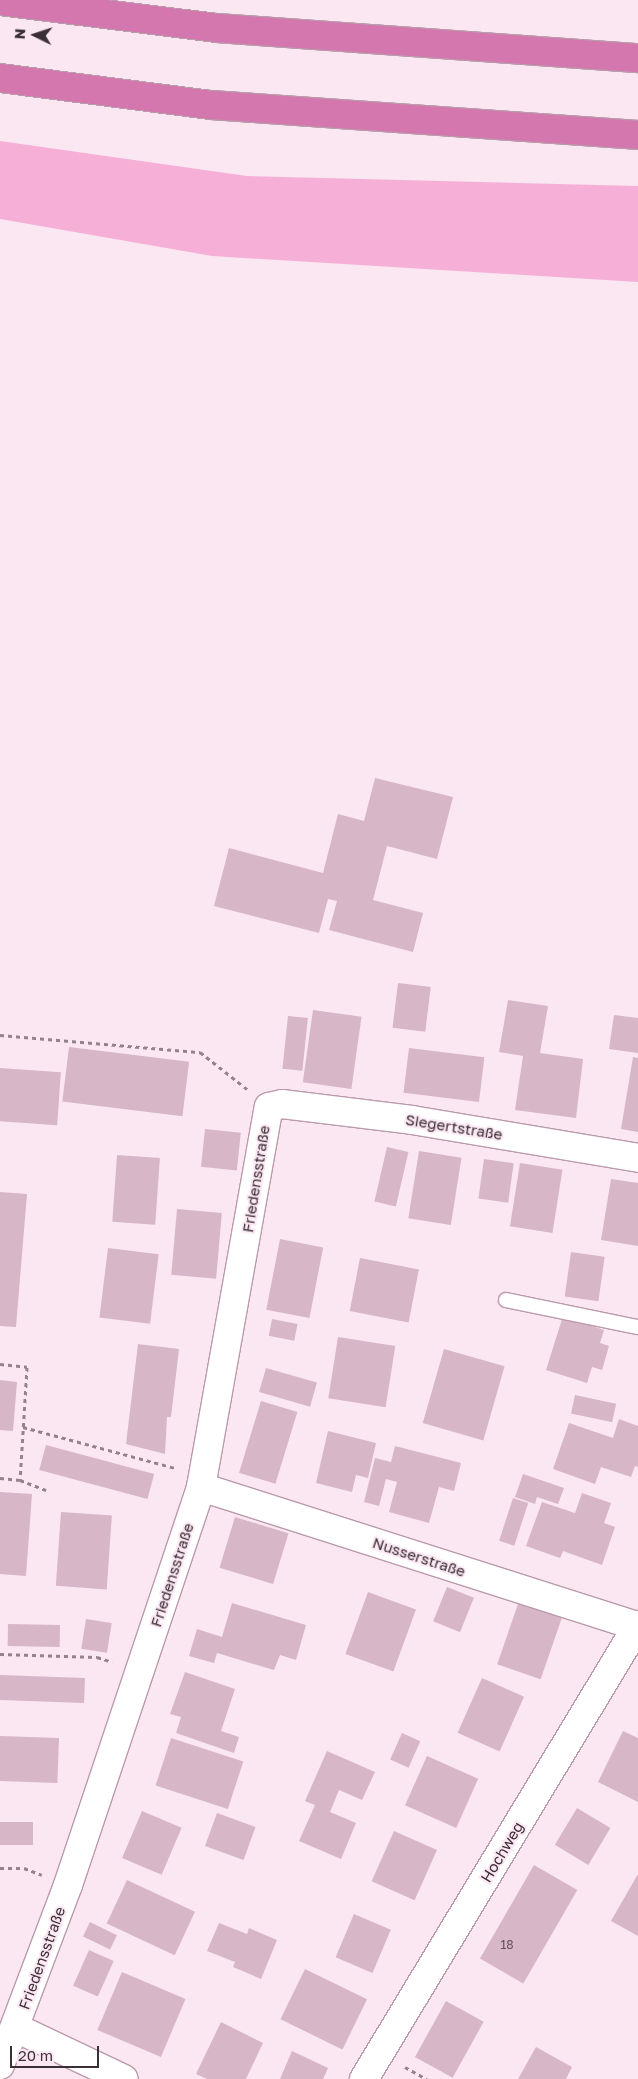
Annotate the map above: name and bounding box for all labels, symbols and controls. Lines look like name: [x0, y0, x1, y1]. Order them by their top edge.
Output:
north arrow: [10, 10, 60, 60]
text: N: [11, 28, 28, 40]
street label: Siegertstraße: [404, 1110, 504, 1144]
street label: Friedensstraße: [239, 1124, 273, 1234]
street label: Friedensstraße: [147, 1521, 197, 1629]
street label: Nusserstraße: [370, 1534, 468, 1580]
street label: Hochweg: [477, 1818, 527, 1886]
street label: Friedensstraße: [15, 1904, 69, 2012]
house number: 18: [500, 1938, 514, 1952]
scale bar: [12, 2036, 101, 2068]
text: 20 m: [18, 2046, 53, 2064]

